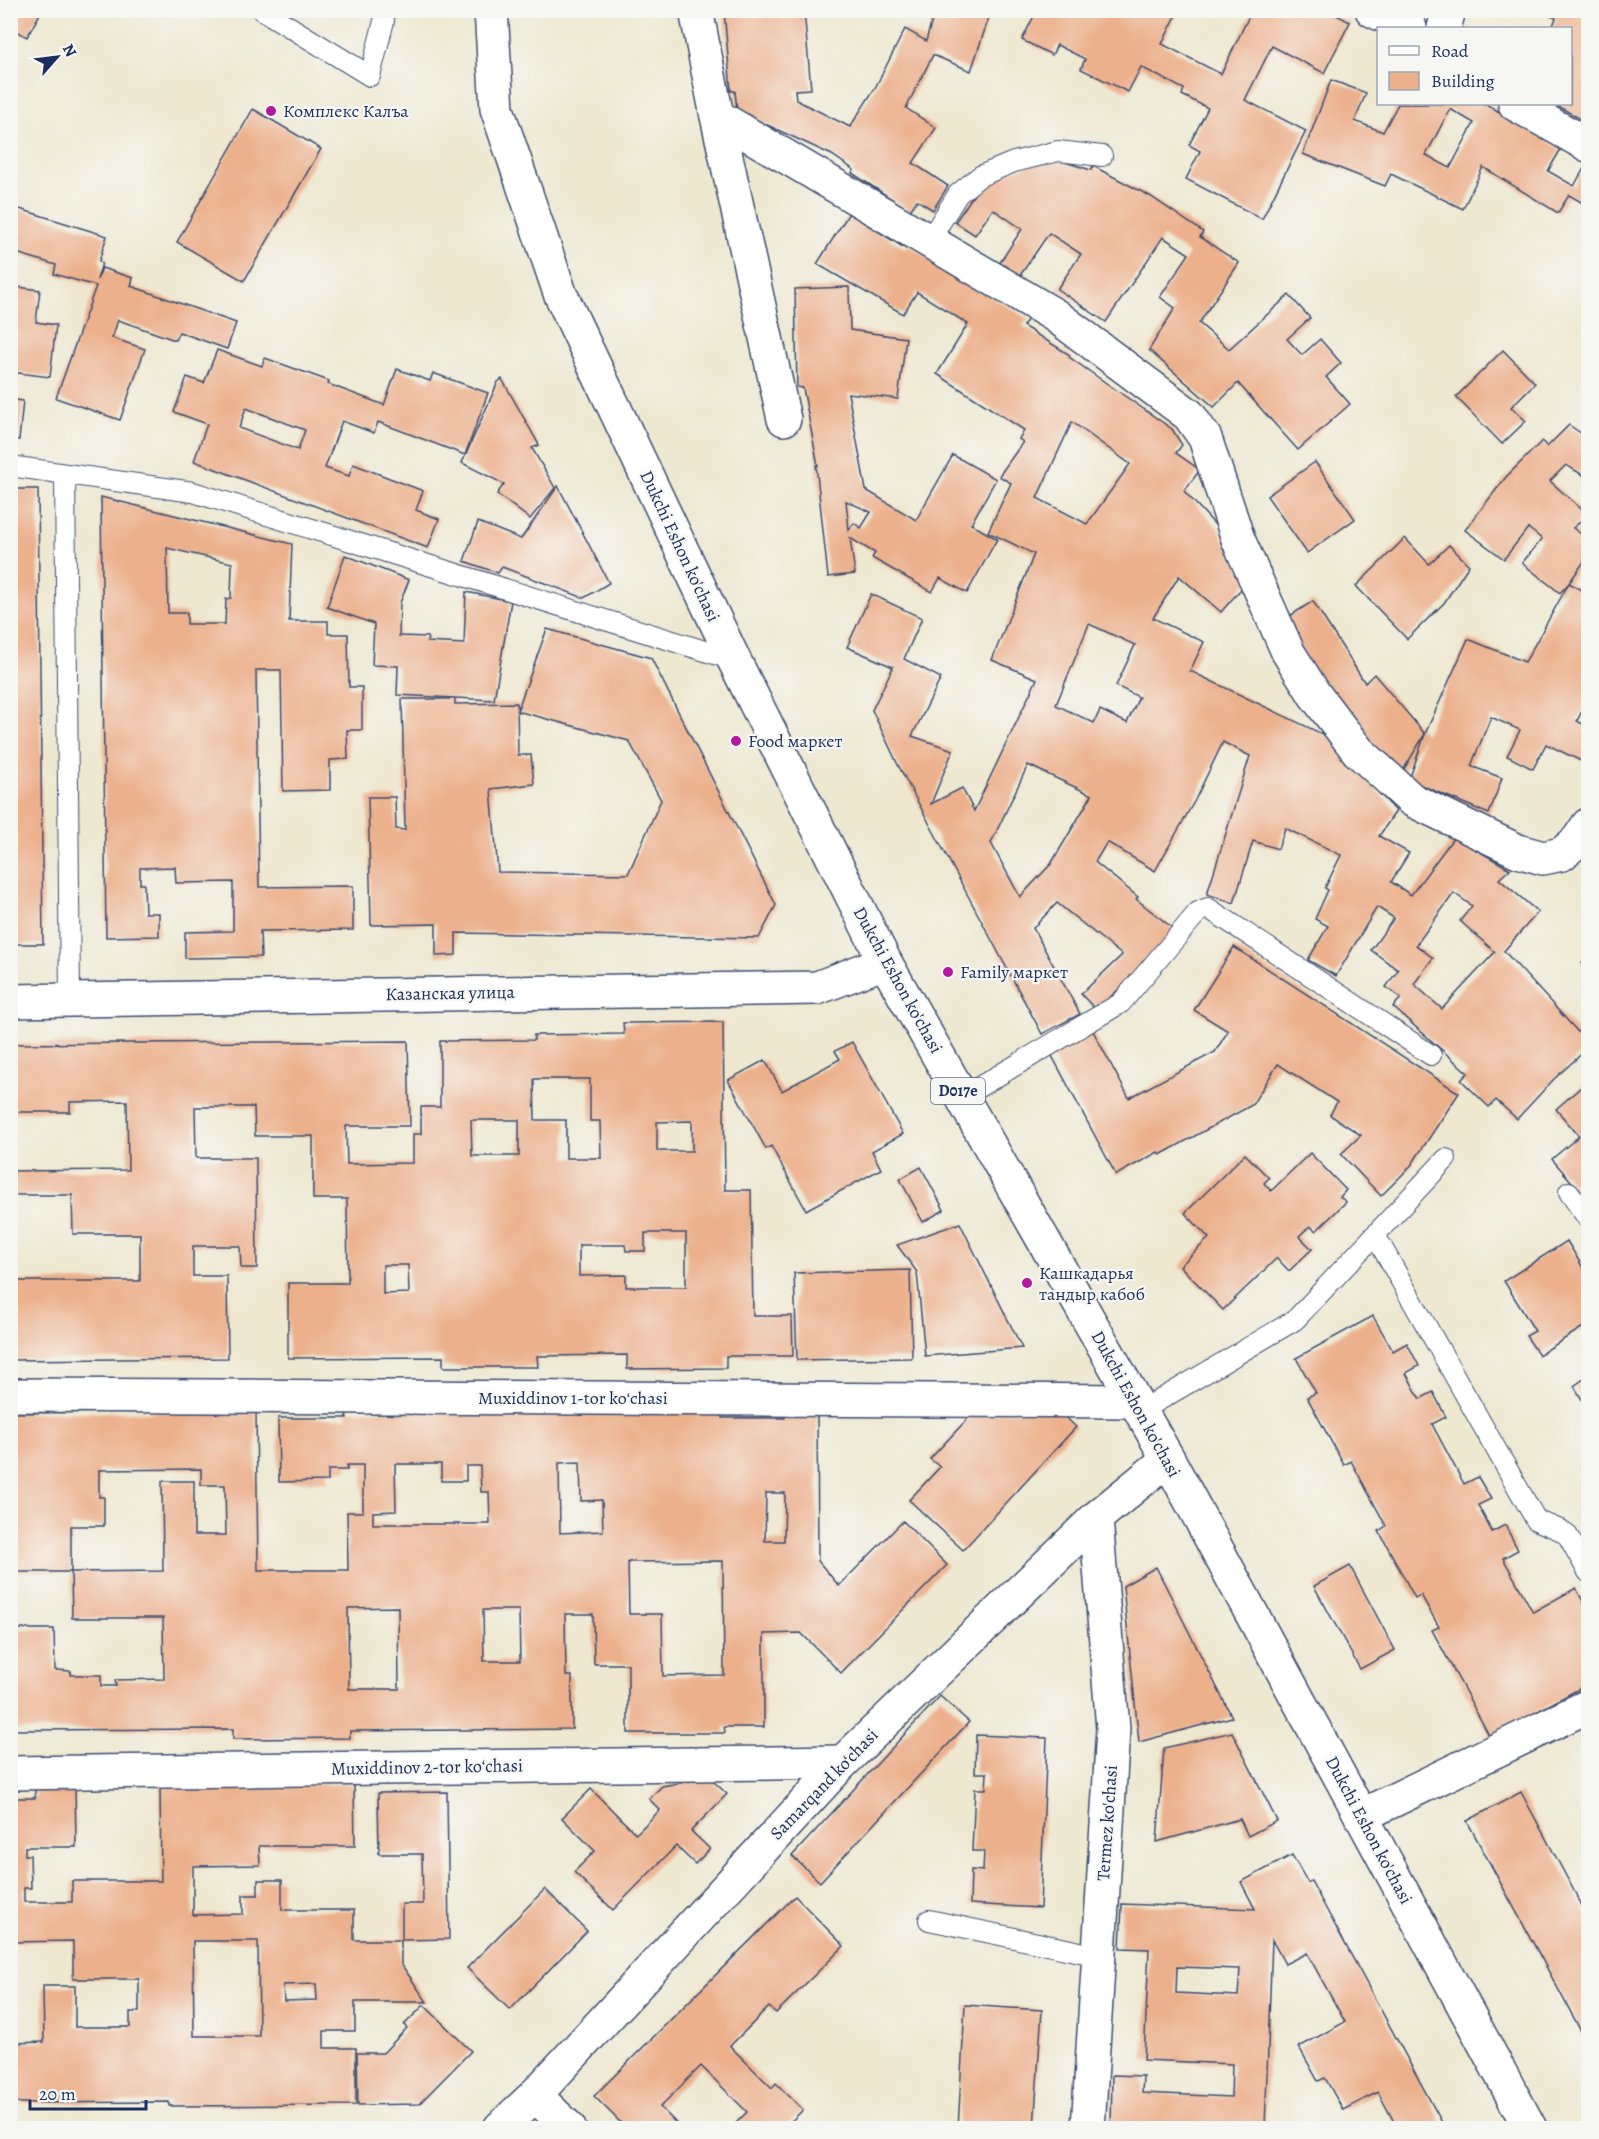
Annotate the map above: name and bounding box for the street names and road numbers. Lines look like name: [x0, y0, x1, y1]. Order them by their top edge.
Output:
street label: Dukchi Eshon ko'chasi: [634, 466, 726, 626]
street label: Dukchi Eshon ko'chasi: [848, 902, 948, 1058]
street label: Казанская улица: [385, 980, 516, 1006]
road number: D017e: [931, 1078, 985, 1104]
street label: Dukchi Eshon ko'chasi: [1086, 1326, 1186, 1482]
street label: Muxiddinov 1-tor koʻchasi: [478, 1386, 668, 1410]
street label: Samarqand ko‘chasi: [765, 1723, 883, 1845]
street label: Dukchi Eshon ko'chasi: [1320, 1752, 1418, 1908]
street label: Muxiddinov 2-tor koʻchasi: [331, 1753, 523, 1781]
street label: Termez ko'chasi: [1091, 1764, 1123, 1882]

